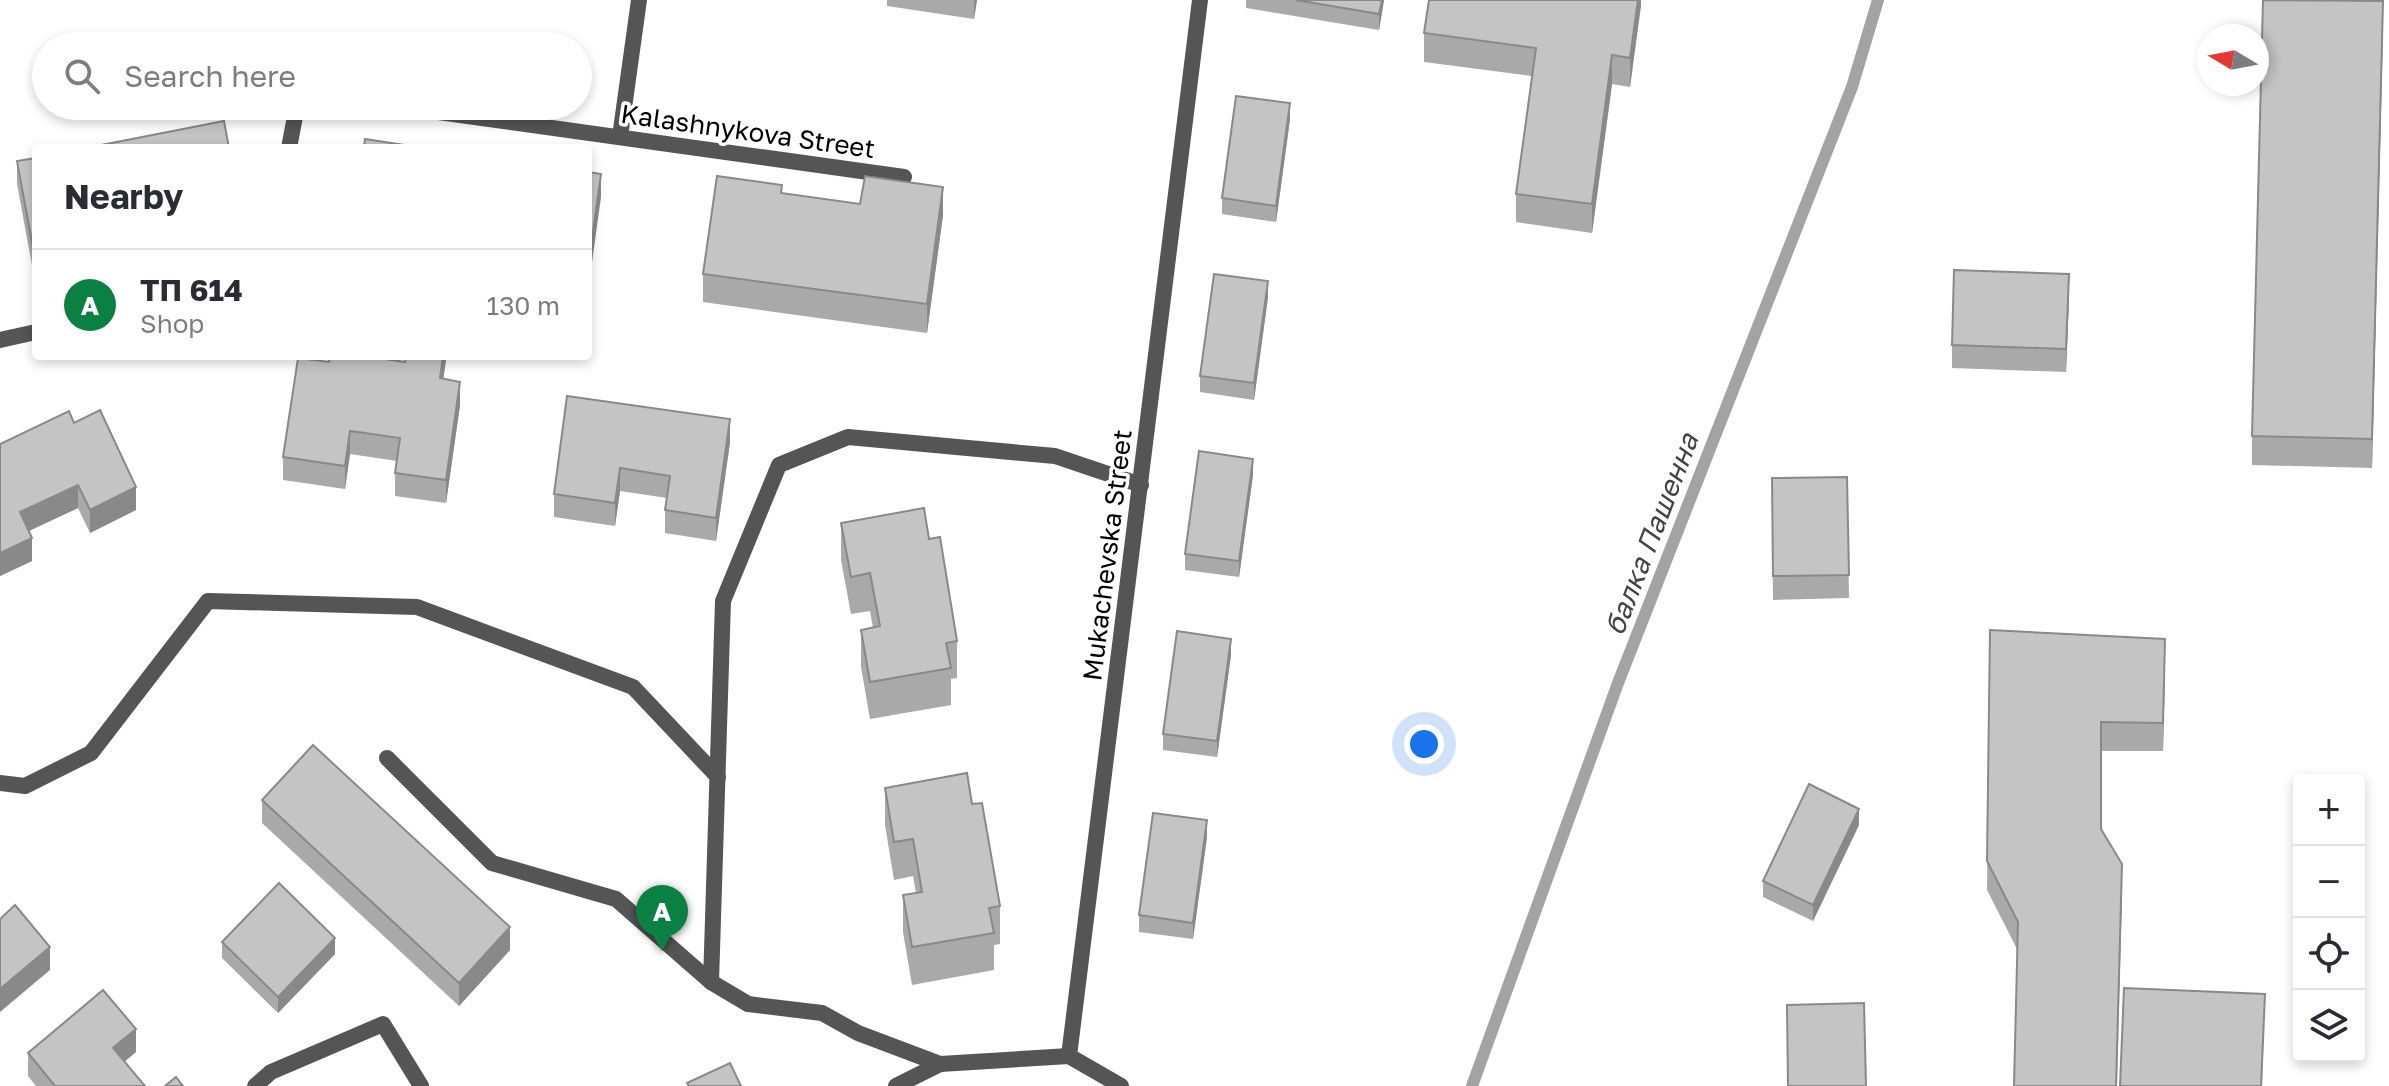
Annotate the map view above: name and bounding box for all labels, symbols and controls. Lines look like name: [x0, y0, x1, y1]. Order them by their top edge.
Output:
north arrow: [2197, 24, 2269, 96]
search box: [32, 32, 592, 120]
icon: search: [60, 54, 104, 98]
text: Search here: [124, 58, 296, 94]
street label: Kalashnykova Street: [619, 98, 877, 164]
text: Nearby: [64, 176, 184, 216]
text: ТП 614: [140, 272, 243, 308]
text: A: [81, 290, 99, 321]
text: 130 m: [487, 290, 560, 321]
text: Shop: [140, 308, 204, 339]
water label: балка Пашенна: [1597, 427, 1705, 639]
street label: Mukachevska Street: [1076, 428, 1138, 682]
your location: [1404, 724, 1444, 764]
map controls: [2293, 774, 2365, 1062]
button: +: [2293, 774, 2365, 846]
button: −: [2293, 846, 2365, 918]
pin: A: [636, 885, 688, 951]
button: locate: [2293, 918, 2365, 990]
button: layers: [2293, 990, 2365, 1062]

